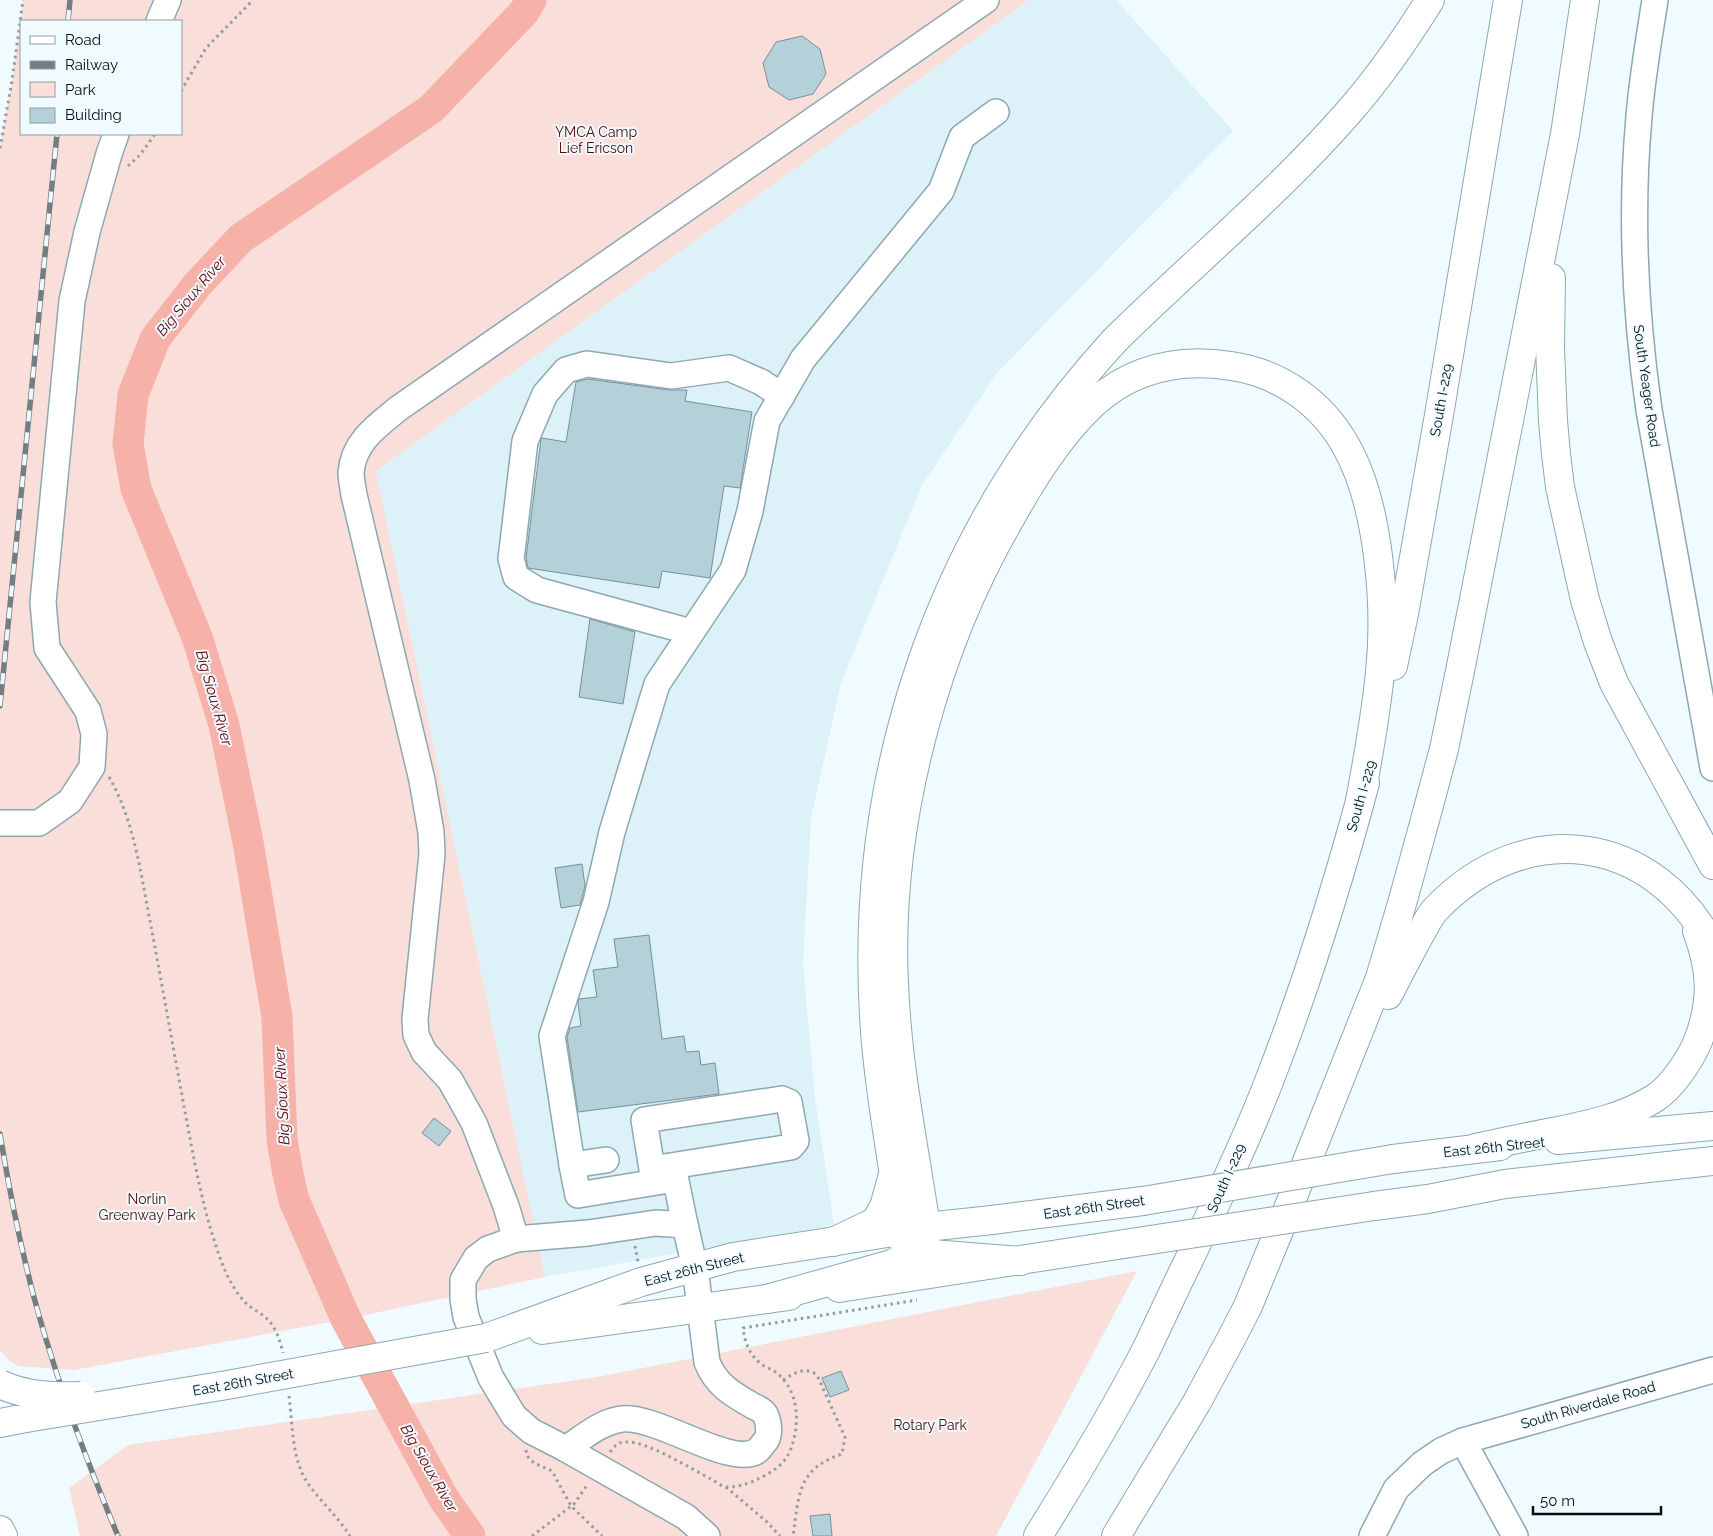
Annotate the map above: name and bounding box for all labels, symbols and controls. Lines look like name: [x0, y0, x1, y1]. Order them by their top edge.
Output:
legend: [20, 20, 182, 135]
text: Road: [65, 31, 101, 49]
text: Railway: [65, 56, 118, 74]
text: Park: [65, 81, 96, 99]
text: Building: [65, 106, 122, 124]
park label: YMCA Camp Lief Ericson: [555, 124, 637, 156]
water label: Big Sioux River: [152, 252, 230, 339]
street label: South Yeager Road: [1630, 324, 1664, 448]
street label: South I-229: [1427, 362, 1455, 438]
water label: Big Sioux River: [192, 648, 236, 749]
street label: South I-229: [1343, 758, 1379, 834]
water label: Big Sioux River: [270, 1046, 294, 1146]
street label: East 26th Street: [1442, 1134, 1546, 1160]
street label: South I-229: [1204, 1141, 1248, 1215]
park label: Norlin Greenway Park: [98, 1191, 196, 1223]
street label: East 26th Street: [1042, 1192, 1146, 1222]
street label: East 26th Street: [643, 1249, 746, 1289]
street label: East 26th Street: [191, 1365, 295, 1399]
street label: South Riverdale Road: [1519, 1378, 1657, 1432]
park label: Rotary Park: [893, 1417, 967, 1433]
water label: Big Sioux River: [397, 1421, 462, 1516]
scale bar: [1533, 1484, 1660, 1516]
text: 50 m: [1540, 1492, 1575, 1510]

